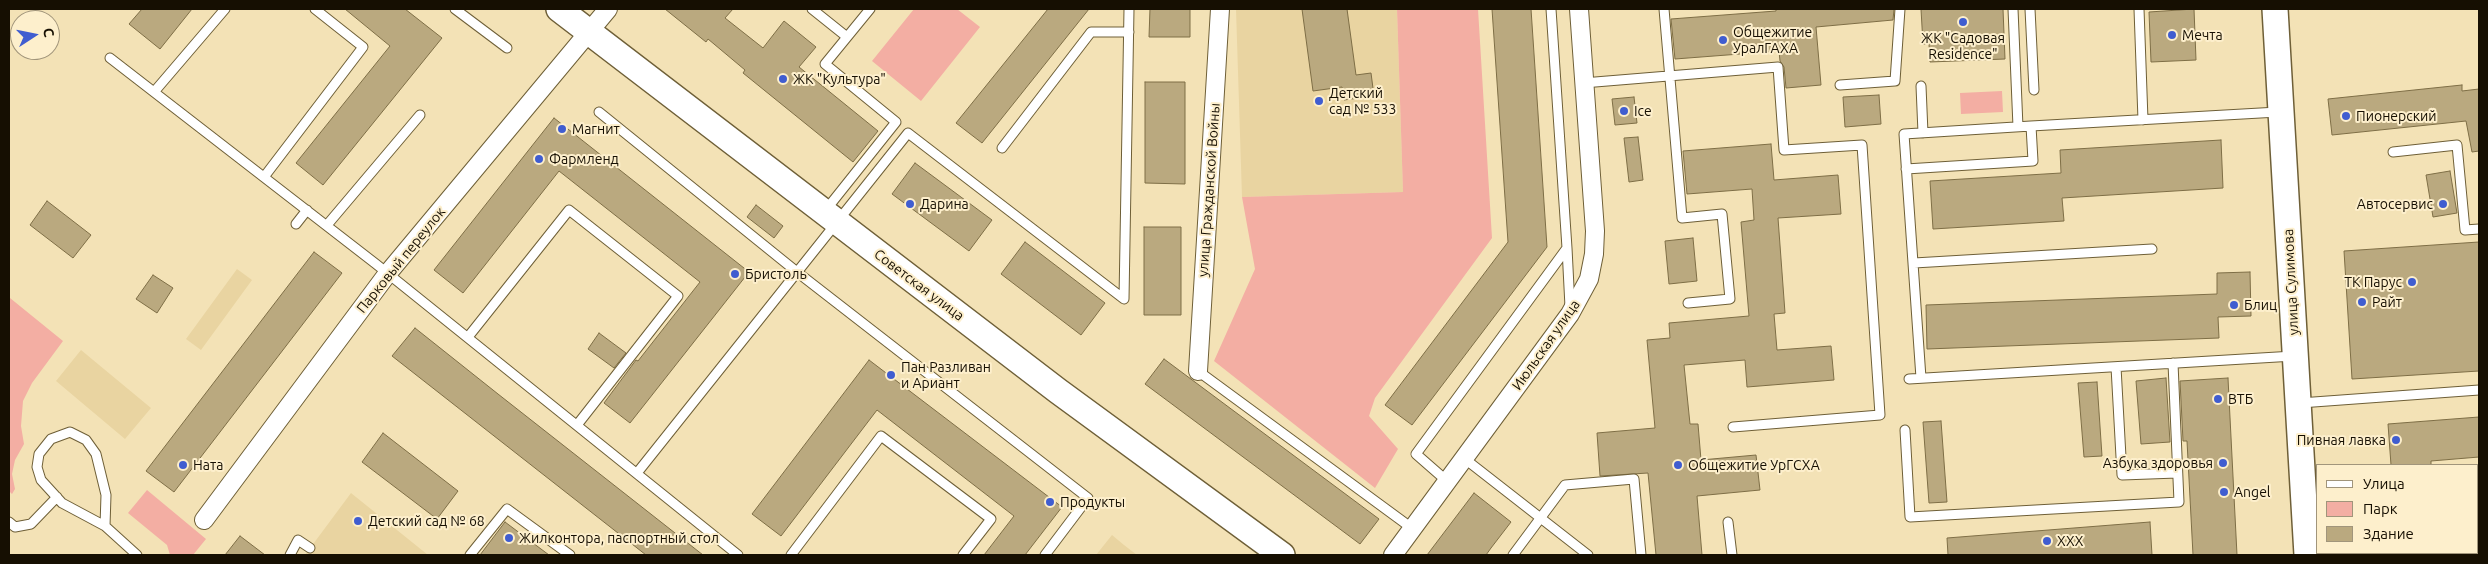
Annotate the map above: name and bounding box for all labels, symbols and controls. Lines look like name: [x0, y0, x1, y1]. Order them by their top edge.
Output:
north arrow: [10, 10, 60, 60]
marker: ЖК "Садовая Residence": [1957, 16, 1969, 28]
place label: Общежитие УралГАХА: [1733, 24, 1812, 56]
text: С: [40, 26, 57, 38]
place label: Мечта: [2182, 27, 2223, 43]
marker: Мечта: [2166, 29, 2178, 41]
place label: ЖК "Садовая Residence": [1921, 30, 2005, 62]
marker: Общежитие УралГАХА: [1717, 34, 1729, 46]
place label: ЖК "Культура": [793, 71, 886, 87]
marker: ЖК "Культура": [777, 73, 789, 85]
place label: Детский сад № 533: [1329, 85, 1396, 118]
marker: Детский сад № 533: [1313, 95, 1325, 107]
street label: улица Гражданской Войны: [1195, 103, 1223, 277]
place label: Ice: [1634, 103, 1652, 119]
marker: Ice: [1618, 105, 1630, 117]
place label: Пионерский: [2356, 108, 2437, 124]
marker: Пионерский: [2340, 110, 2352, 122]
place label: Магнит: [572, 121, 620, 137]
marker: Магнит: [556, 123, 568, 135]
place label: Фармленд: [549, 151, 619, 167]
marker: Фармленд: [533, 153, 545, 165]
place label: Дарина: [920, 196, 969, 212]
place label: Автосервис: [2357, 196, 2433, 212]
marker: Дарина: [904, 198, 916, 210]
marker: Автосервис: [2437, 198, 2449, 210]
street label: Парковый переулок: [353, 204, 449, 316]
street label: улица Сулимова: [2280, 228, 2302, 336]
street label: Советская улица: [871, 246, 967, 324]
place label: Бристоль: [745, 266, 807, 282]
marker: Бристоль: [729, 268, 741, 280]
place label: ТК Парус: [2344, 274, 2402, 290]
marker: ТК Парус: [2406, 276, 2418, 288]
place label: Райт: [2372, 294, 2402, 310]
marker: Райт: [2356, 296, 2368, 308]
street label: Июльская улица: [1509, 297, 1583, 393]
place label: Блиц: [2244, 297, 2277, 313]
marker: Блиц: [2228, 299, 2240, 311]
place label: Пан Разливан и Ариант: [901, 359, 991, 392]
marker: Пан Разливан и Ариант: [885, 369, 897, 381]
place label: ВТБ: [2228, 391, 2253, 407]
marker: ВТБ: [2212, 393, 2224, 405]
place label: Пивная лавка: [2297, 432, 2386, 448]
marker: Пивная лавка: [2390, 434, 2402, 446]
place label: Азбука здоровья: [2103, 455, 2213, 471]
place label: Ната: [193, 457, 223, 473]
place label: Общежитие УрГСХА: [1688, 457, 1820, 473]
marker: Азбука здоровья: [2217, 457, 2229, 469]
marker: Ната: [177, 459, 189, 471]
marker: Общежитие УрГСХА: [1672, 459, 1684, 471]
legend: [2316, 464, 2478, 554]
text: Улица: [2363, 475, 2405, 492]
place label: Angel: [2234, 484, 2271, 500]
marker: Angel: [2218, 486, 2230, 498]
place label: Продукты: [1060, 494, 1125, 510]
marker: Продукты: [1044, 496, 1056, 508]
text: Парк: [2363, 500, 2398, 517]
place label: Детский сад № 68: [368, 513, 485, 529]
marker: Детский сад № 68: [352, 515, 364, 527]
text: Здание: [2363, 525, 2414, 542]
place label: Жилконтора, паспортный стол: [519, 530, 719, 546]
marker: Жилконтора, паспортный стол: [503, 532, 515, 544]
place label: XXX: [2057, 533, 2083, 549]
marker: XXX: [2041, 535, 2053, 547]

